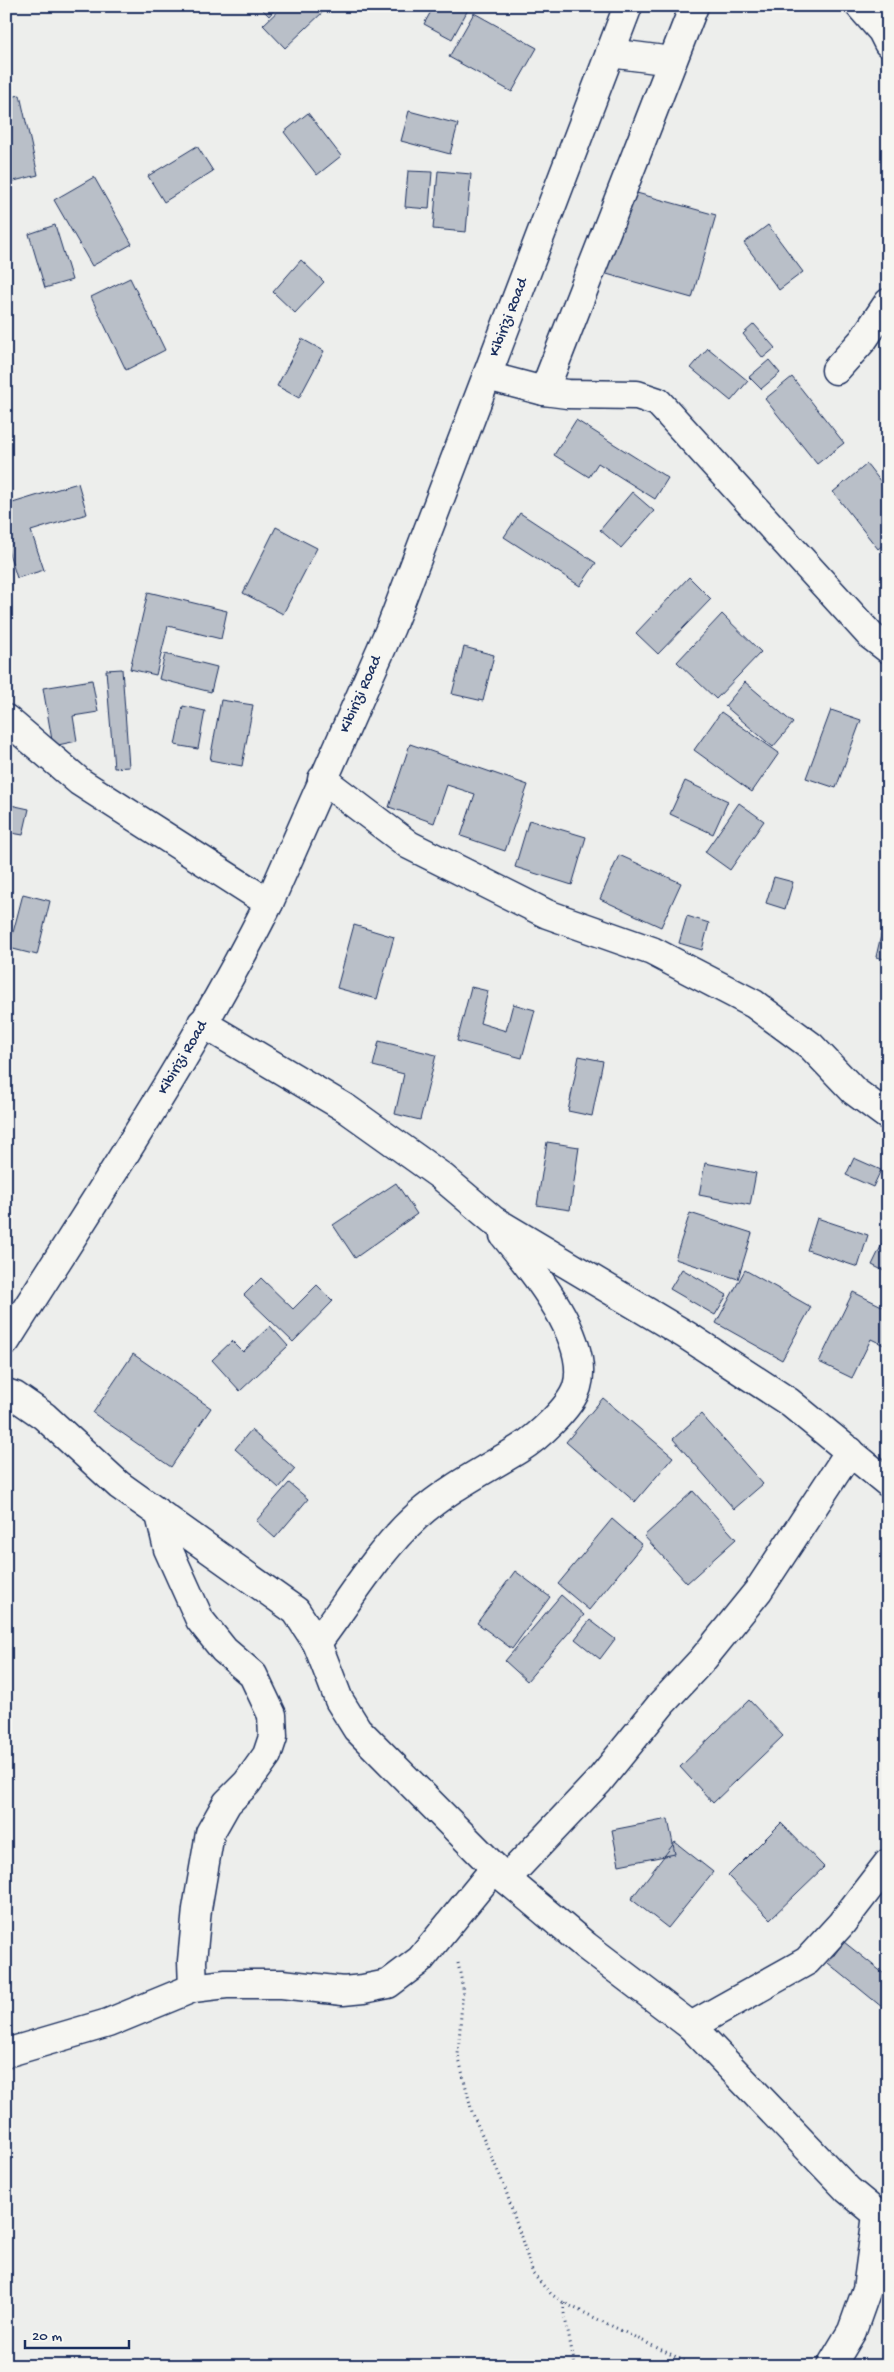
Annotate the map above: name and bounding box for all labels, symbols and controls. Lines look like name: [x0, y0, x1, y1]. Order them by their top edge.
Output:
street label: Kibirizi Road: [485, 274, 533, 360]
street label: Kibirizi Road: [336, 651, 387, 736]
street label: Kibirizi Road: [154, 1016, 213, 1098]
scale bar: [25, 2317, 129, 2349]
text: 20 m: [32, 2328, 62, 2346]

